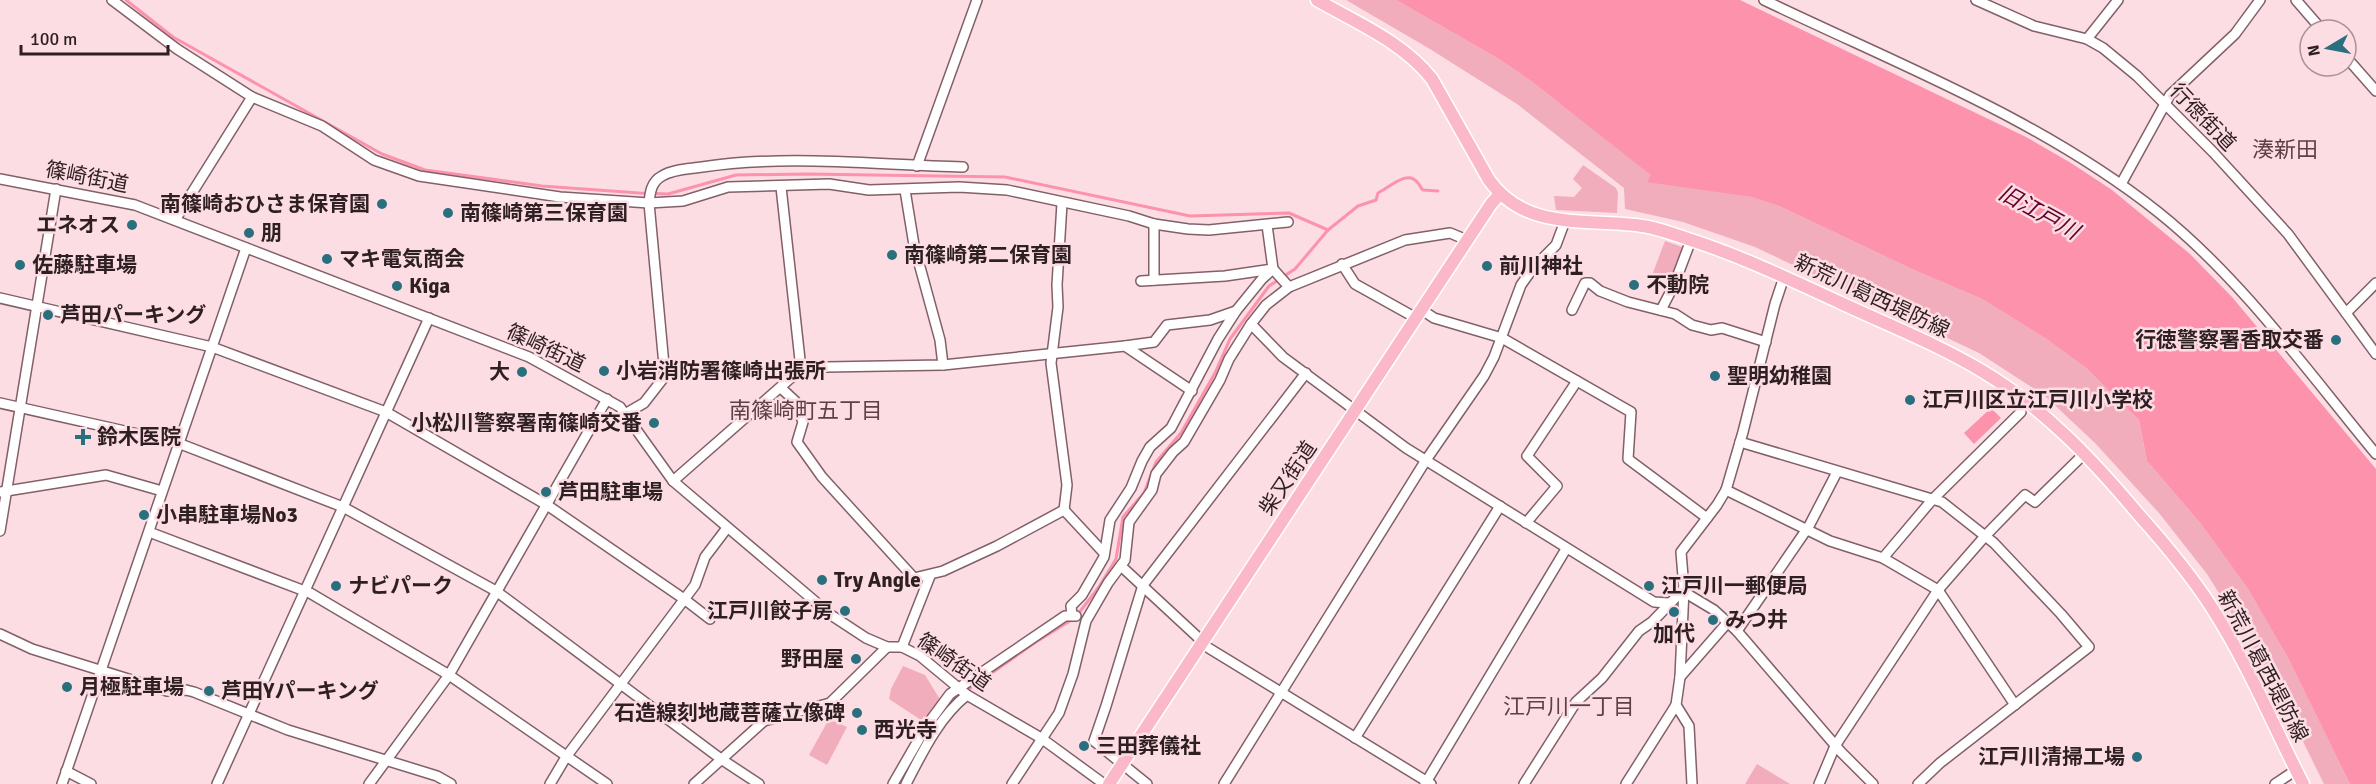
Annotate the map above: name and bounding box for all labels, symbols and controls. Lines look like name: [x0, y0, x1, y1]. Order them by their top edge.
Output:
scale bar: [21, 18, 168, 56]
north arrow: [2298, 18, 2358, 78]
text: 100 m: [30, 28, 77, 50]
text: N: [2303, 43, 2325, 58]
street label: 行徳街道: [2164, 78, 2242, 156]
district label: 湊新田: [2252, 136, 2318, 163]
street label: 篠崎街道: [43, 156, 131, 198]
water label: 旧江戸川: [1994, 179, 2086, 246]
place label: 南篠崎おひさま保育園: [160, 191, 370, 217]
marker: 南篠崎おひさま保育園: [375, 197, 389, 211]
place label: 南篠崎第三保育園: [460, 200, 628, 226]
marker: 南篠崎第三保育園: [441, 206, 455, 220]
place label: エネオス: [36, 212, 120, 238]
marker: エネオス: [125, 218, 139, 232]
place label: 朋: [261, 220, 282, 246]
marker: 朋: [242, 226, 256, 240]
place label: 南篠崎第二保育園: [904, 242, 1072, 268]
place label: マキ電気商会: [339, 246, 465, 272]
marker: 南篠崎第二保育園: [885, 248, 899, 262]
street label: 新荒川葛西堤防線: [1790, 249, 1954, 343]
place label: 佐藤駐車場: [32, 252, 137, 278]
marker: マキ電気商会: [320, 252, 334, 266]
place label: 前川神社: [1499, 253, 1583, 279]
marker: 佐藤駐車場: [13, 258, 27, 272]
marker: 前川神社: [1480, 259, 1494, 273]
place label: 不動院: [1646, 272, 1709, 298]
place label: Kiga: [409, 273, 451, 299]
marker: 不動院: [1627, 278, 1641, 292]
marker: Kiga: [390, 279, 404, 293]
place label: 芦田パーキング: [60, 302, 206, 328]
marker: 芦田パーキング: [41, 308, 55, 322]
street label: 篠崎街道: [502, 318, 590, 378]
place label: 行徳警察署香取交番: [2135, 327, 2324, 353]
marker: 行徳警察署香取交番: [2329, 333, 2343, 347]
place label: 小岩消防署篠崎出張所: [616, 358, 826, 384]
place label: 大: [489, 359, 510, 385]
place label: 聖明幼稚園: [1727, 363, 1832, 389]
marker: 小岩消防署篠崎出張所: [597, 364, 611, 378]
marker: 大: [515, 365, 529, 379]
marker: 聖明幼稚園: [1708, 369, 1722, 383]
place label: 江戸川区立江戸川小学校: [1922, 387, 2153, 413]
marker: 江戸川区立江戸川小学校: [1903, 393, 1917, 407]
district label: 南篠崎町五丁目: [729, 397, 883, 424]
place label: 小松川警察署南篠崎交番: [411, 410, 642, 436]
marker: 小松川警察署南篠崎交番: [647, 416, 661, 430]
place label: 鈴木医院: [97, 424, 181, 450]
marker: 鈴木医院: [74, 428, 92, 446]
street label: 柴又街道: [1254, 436, 1322, 520]
place label: 芦田駐車場: [558, 479, 663, 505]
marker: 芦田駐車場: [539, 485, 553, 499]
place label: 小串駐車場No3: [156, 502, 298, 528]
marker: 小串駐車場No3: [137, 508, 151, 522]
place label: Try Angle: [834, 567, 921, 593]
place label: ナビパーク: [348, 573, 453, 599]
marker: Try Angle: [815, 573, 829, 587]
place label: 江戸川一郵便局: [1661, 573, 1808, 599]
marker: ナビパーク: [329, 579, 343, 593]
marker: 江戸川一郵便局: [1642, 579, 1656, 593]
street label: 新荒川葛西堤防線: [2212, 586, 2314, 746]
place label: 江戸川餃子房: [707, 598, 833, 624]
marker: 江戸川餃子房: [838, 604, 852, 618]
marker: 加代: [1667, 605, 1681, 619]
place label: みつ井: [1725, 607, 1788, 633]
marker: みつ井: [1706, 613, 1720, 627]
place label: 加代: [1653, 621, 1695, 647]
street label: 篠崎街道: [912, 627, 996, 697]
place label: 野田屋: [781, 646, 844, 672]
marker: 野田屋: [849, 652, 863, 666]
place label: 月極駐車場: [79, 674, 184, 700]
place label: 芦田Yパーキング: [221, 678, 379, 704]
marker: 月極駐車場: [60, 680, 74, 694]
marker: 芦田Yパーキング: [202, 684, 216, 698]
district label: 江戸川一丁目: [1503, 693, 1635, 720]
place label: 石造線刻地蔵菩薩立像碑: [614, 700, 845, 726]
marker: 石造線刻地蔵菩薩立像碑: [850, 706, 864, 720]
place label: 西光寺: [874, 717, 937, 743]
marker: 西光寺: [855, 723, 869, 737]
place label: 三田葬儀社: [1096, 733, 1201, 759]
marker: 三田葬儀社: [1077, 739, 1091, 753]
place label: 江戸川清掃工場: [1978, 744, 2125, 770]
marker: 江戸川清掃工場: [2130, 750, 2144, 764]

